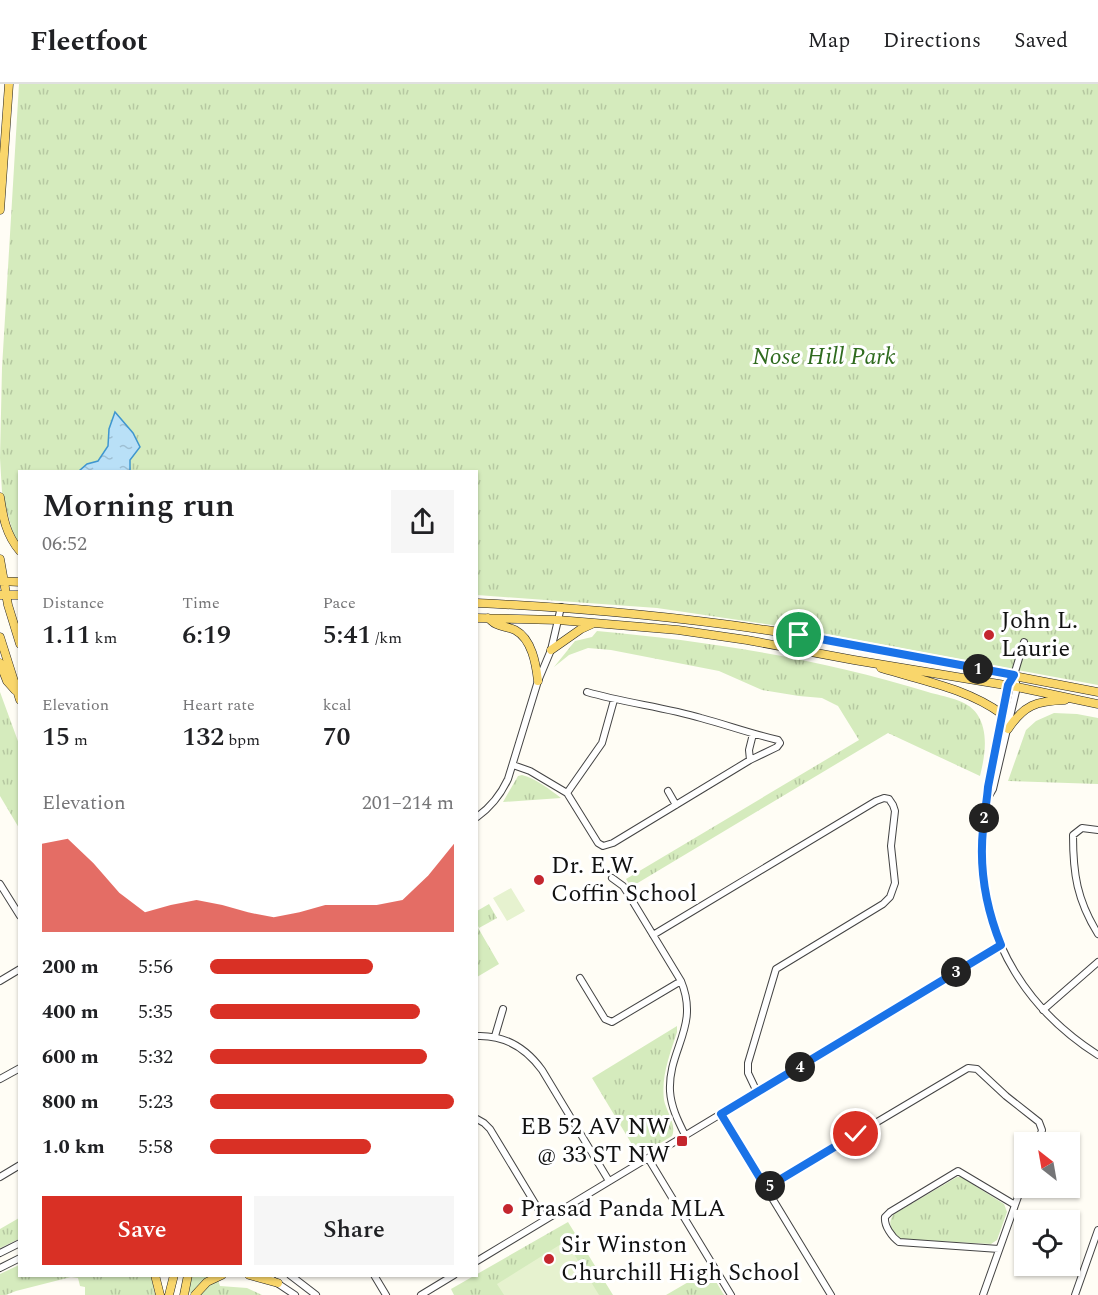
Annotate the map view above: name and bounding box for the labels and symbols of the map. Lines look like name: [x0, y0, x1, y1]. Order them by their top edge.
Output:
park label: Nose Hill Park: [752, 339, 896, 375]
place label: John L. Laurie: [1001, 603, 1078, 667]
pin: [773, 609, 824, 660]
marker: John L. Laurie: [982, 628, 996, 642]
pin: 1: [963, 654, 993, 684]
pin: 2: [969, 803, 999, 833]
place label: Dr. E.W. Coffin School: [551, 848, 697, 912]
marker: Dr. E.W. Coffin School: [532, 873, 546, 887]
pin: 3: [941, 957, 971, 987]
pin: 4: [785, 1052, 815, 1082]
pin: [830, 1108, 881, 1159]
place label: EB 52 AV NW @ 33 ST NW: [520, 1109, 670, 1173]
north arrow: [1014, 1132, 1080, 1198]
marker: EB 52 AV NW @ 33 ST NW: [675, 1134, 689, 1148]
pin: 5: [755, 1171, 785, 1201]
place label: Prasad Panda MLA: [520, 1191, 726, 1227]
marker: Prasad Panda MLA: [501, 1202, 515, 1216]
place label: Sir Winston Churchill High School: [561, 1227, 800, 1291]
marker: Sir Winston Churchill High School: [542, 1252, 556, 1266]

